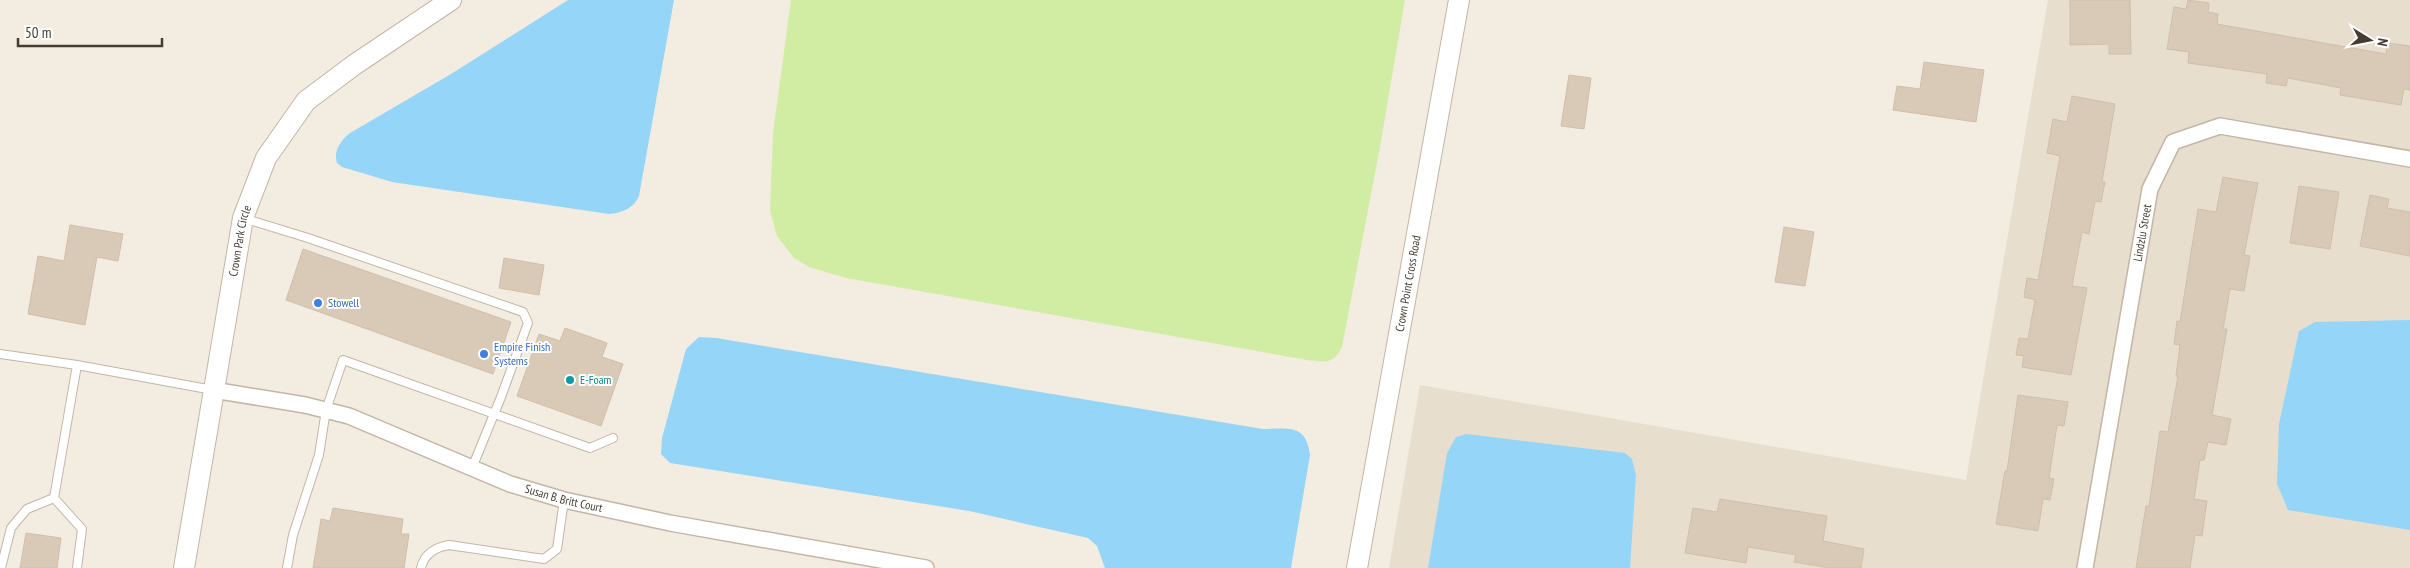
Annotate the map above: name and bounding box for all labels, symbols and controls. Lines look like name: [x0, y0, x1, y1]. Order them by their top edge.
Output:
scale bar: [18, 15, 161, 47]
north arrow: [2345, 15, 2395, 65]
text: 50 m: [25, 23, 51, 42]
text: N: [2373, 37, 2392, 48]
street label: Lindzlu Street: [2130, 202, 2154, 263]
street label: Crown Park Circle: [225, 203, 254, 277]
street label: Crown Point Cross Road: [1392, 234, 1424, 333]
place label: Stowell: [328, 295, 359, 310]
marker: Stowell: [312, 297, 324, 309]
place label: Empire Finish Systems: [494, 339, 550, 368]
marker: Empire Finish Systems: [478, 348, 490, 360]
place label: E-Foam: [580, 372, 612, 387]
marker: E-Foam: [564, 374, 576, 386]
street label: Susan B. Britt Court: [523, 481, 605, 515]

